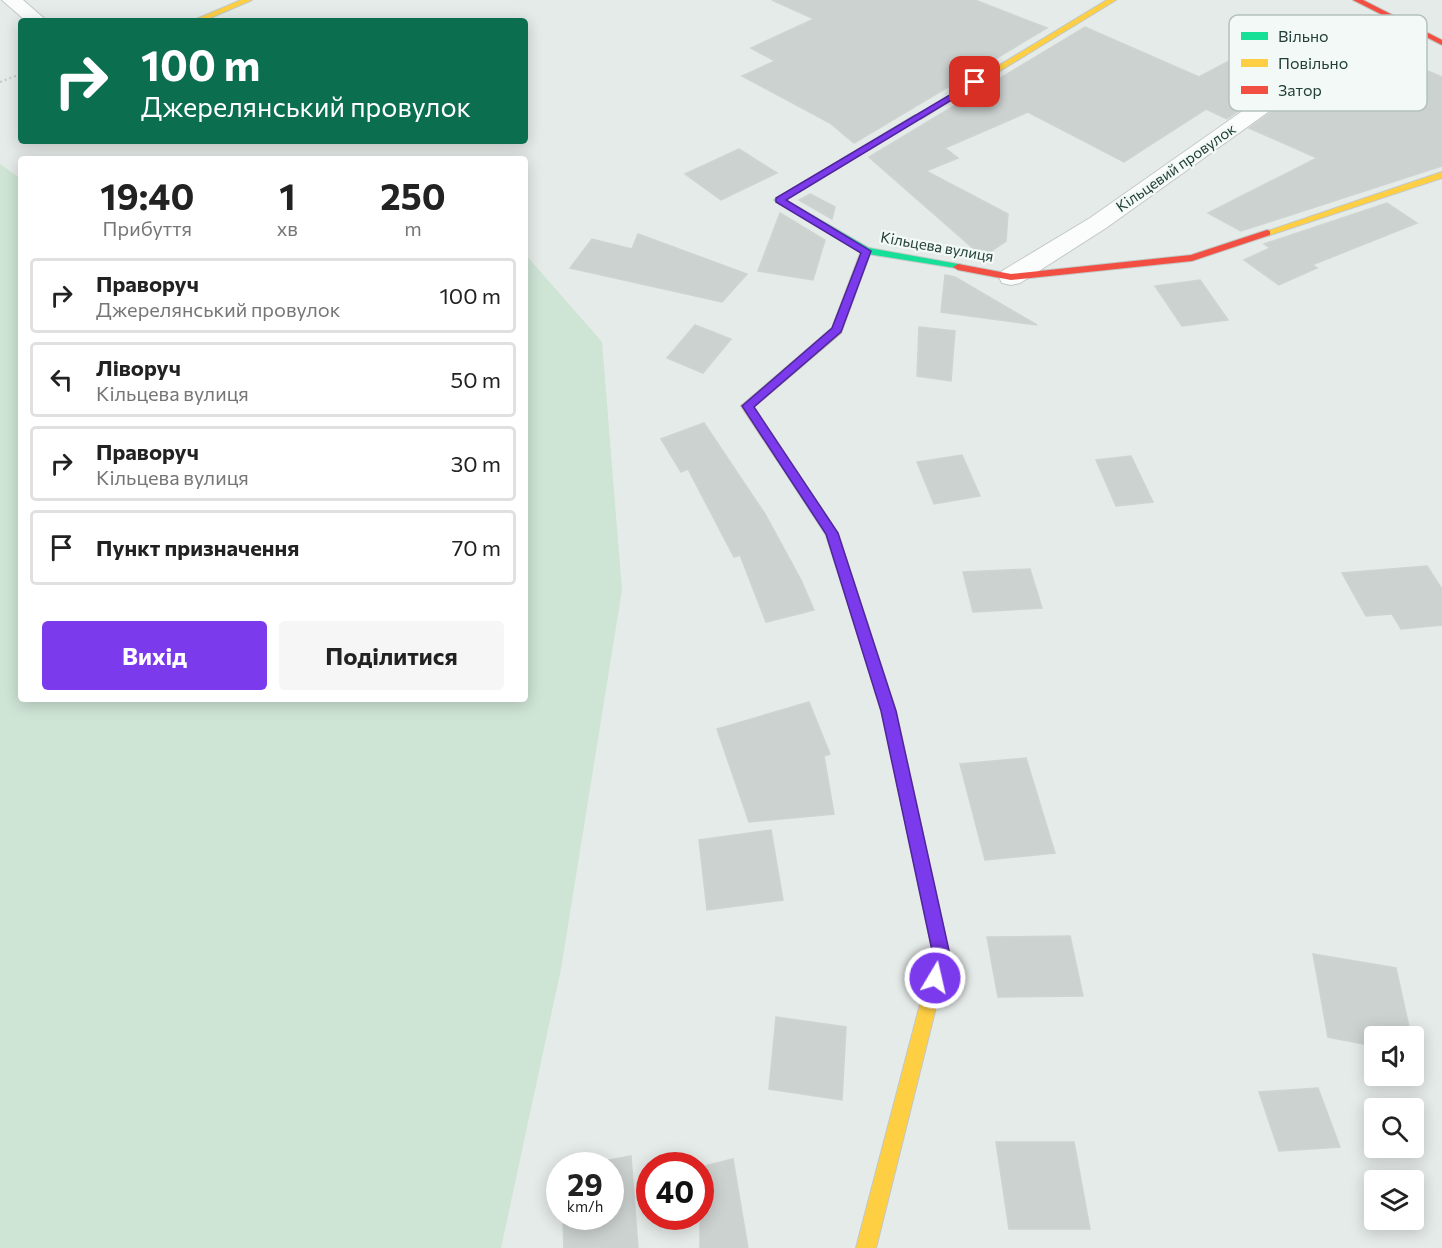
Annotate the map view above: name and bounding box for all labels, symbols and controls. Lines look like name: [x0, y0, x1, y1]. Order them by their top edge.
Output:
legend: [1229, 15, 1427, 111]
text: Вільно: [1278, 26, 1329, 45]
text: 100 m: [141, 38, 261, 90]
icon: right: [42, 42, 120, 120]
text: Повільно: [1278, 53, 1348, 72]
pin: [949, 56, 1000, 107]
icon: arrive: [958, 65, 991, 98]
text: Затор: [1278, 80, 1322, 99]
text: Джерелянський провулок: [141, 90, 471, 123]
street label: Кільцевий провулок: [1112, 119, 1239, 215]
text: 19:40: [100, 173, 194, 217]
text: 1: [279, 173, 295, 217]
text: 250: [380, 173, 446, 217]
text: Прибуття: [103, 216, 192, 240]
text: хв: [277, 216, 298, 240]
text: m: [404, 216, 422, 240]
street label: Кільцева вулиця: [879, 227, 995, 265]
text: Праворуч: [96, 270, 199, 297]
icon: right: [45, 279, 78, 312]
text: 100 m: [439, 282, 501, 309]
text: Джерелянський провулок: [96, 297, 340, 321]
text: Ліворуч: [96, 354, 181, 381]
icon: left: [45, 363, 78, 396]
text: 50 m: [451, 366, 501, 393]
text: Кільцева вулиця: [96, 381, 249, 405]
text: Праворуч: [96, 438, 199, 465]
icon: right: [45, 447, 78, 480]
text: 30 m: [451, 450, 501, 477]
text: Кільцева вулиця: [96, 465, 249, 489]
icon: arrive: [45, 531, 78, 564]
text: Пункт призначення: [96, 534, 299, 561]
text: 70 m: [452, 534, 501, 561]
button: Вихід: [42, 621, 267, 690]
button: Поділитися: [279, 621, 504, 690]
position arrow: [903, 946, 967, 1010]
map controls: [1364, 1026, 1424, 1230]
button: sound: [1364, 1026, 1424, 1086]
button: search: [1364, 1098, 1424, 1158]
speed limit sign: 40: [636, 1152, 714, 1230]
text: 29: [567, 1165, 603, 1202]
button: layers: [1364, 1170, 1424, 1230]
text: km/h: [567, 1197, 603, 1215]

